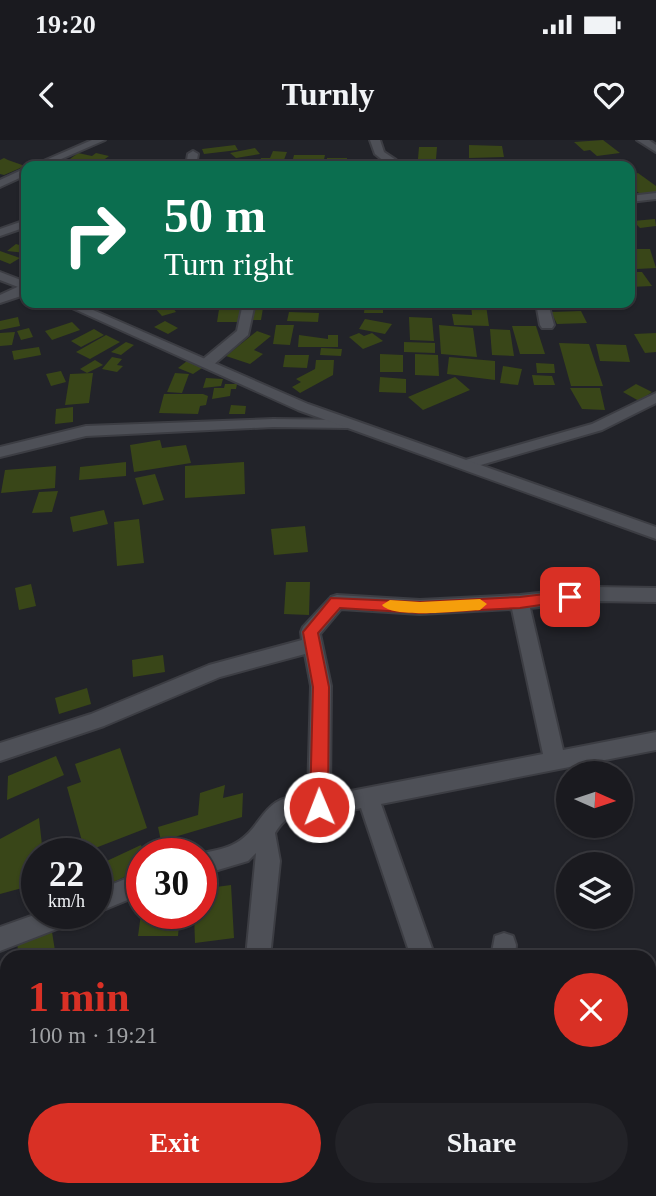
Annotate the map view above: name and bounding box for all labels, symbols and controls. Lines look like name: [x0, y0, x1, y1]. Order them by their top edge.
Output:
text: 19:20: [35, 10, 96, 39]
icon: back: [28, 76, 66, 114]
text: Turnly: [281, 76, 375, 112]
icon: heart: [590, 76, 628, 114]
text: 50 m: [164, 188, 266, 243]
icon: right: [49, 189, 140, 280]
text: Turn right: [164, 246, 294, 282]
pin: [540, 567, 600, 627]
icon: arrive: [551, 578, 589, 616]
north arrow: [556, 761, 634, 838]
map controls: [556, 761, 633, 929]
position arrow: [282, 770, 356, 844]
speed limit sign: 30: [126, 838, 217, 929]
button: layers: [556, 852, 633, 929]
text: 22: [49, 855, 84, 894]
text: km/h: [48, 891, 85, 911]
button: close: [554, 973, 628, 1047]
text: 1 min: [28, 974, 130, 1020]
text: 100 m · 19:21: [28, 1023, 158, 1048]
button: Exit: [28, 1103, 321, 1183]
button: Share: [335, 1103, 628, 1183]

